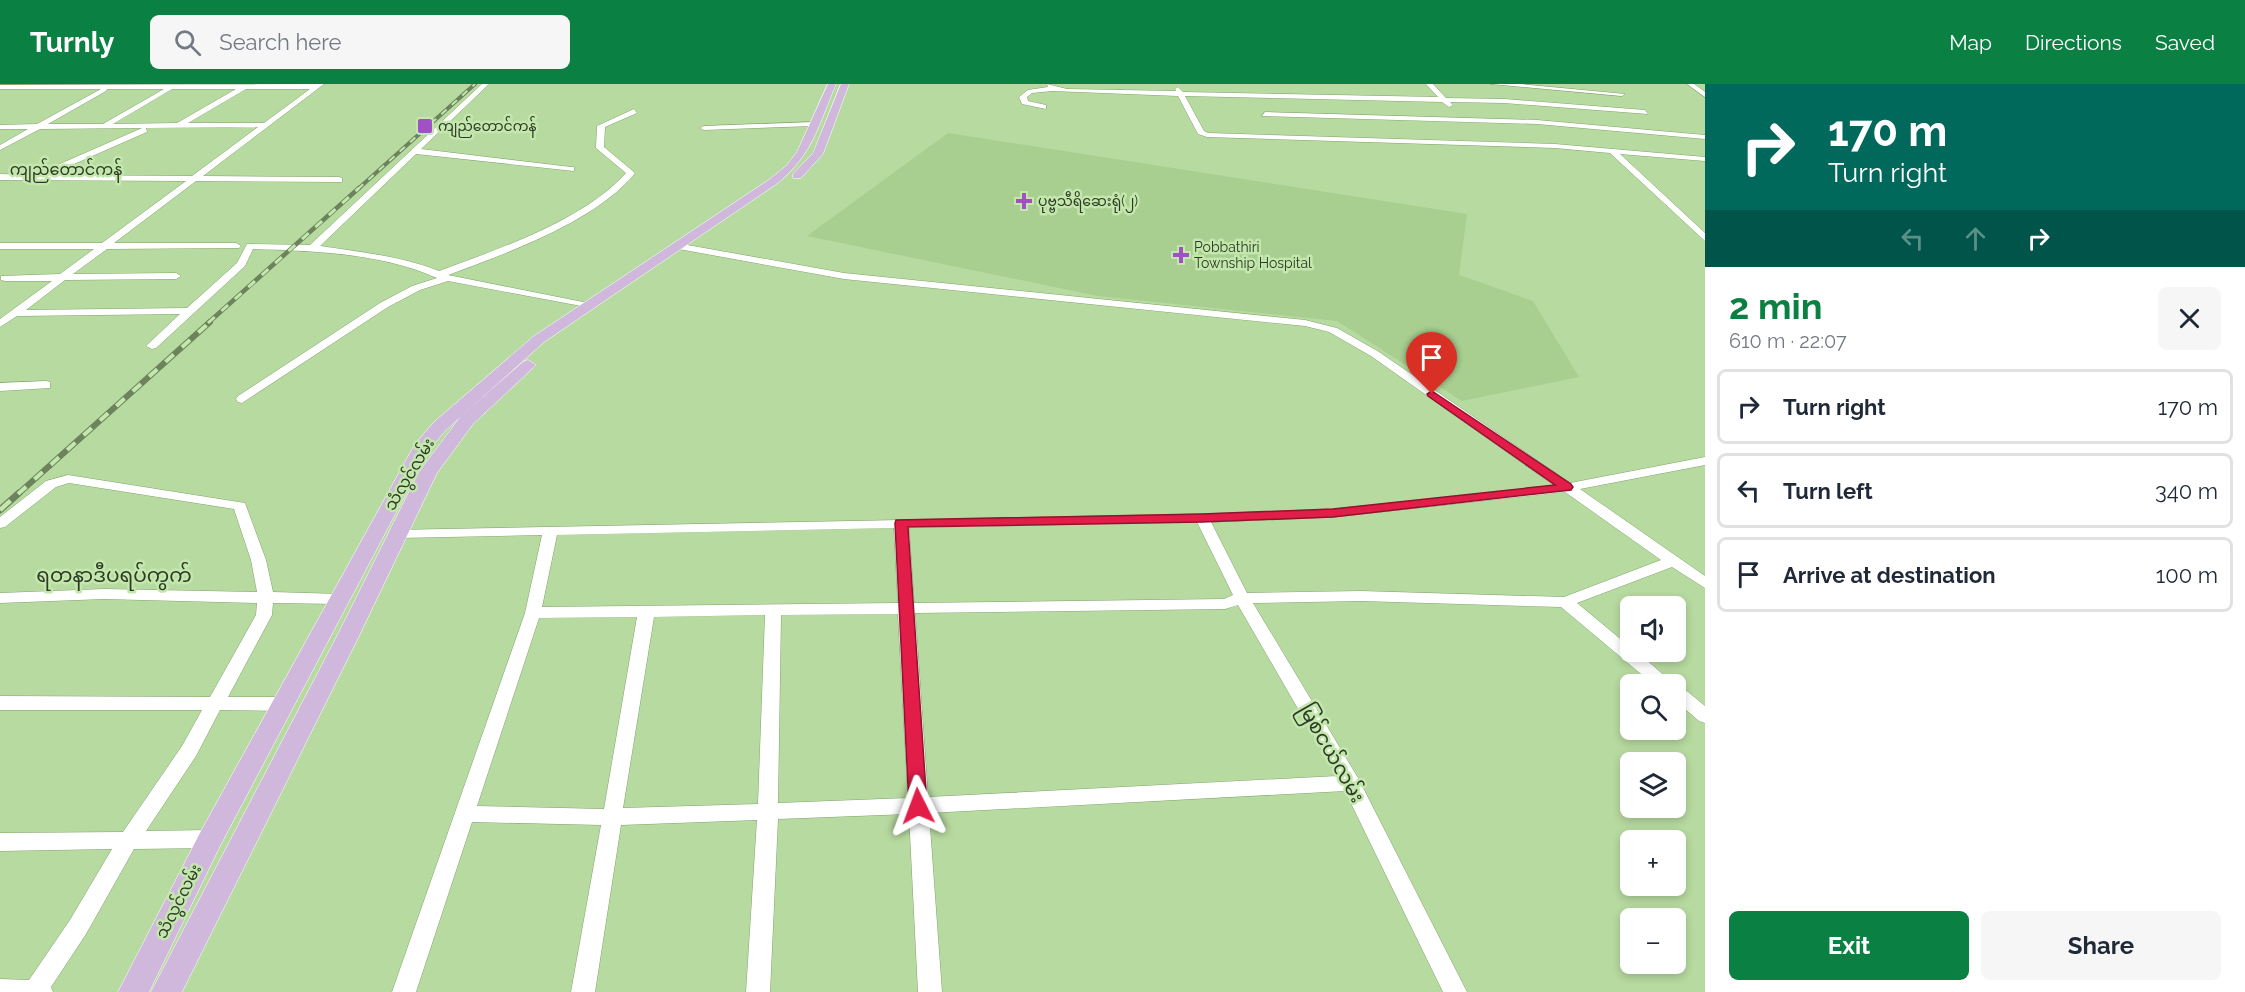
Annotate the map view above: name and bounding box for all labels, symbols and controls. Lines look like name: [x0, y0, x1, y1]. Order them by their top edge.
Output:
search box: [150, 15, 570, 69]
text: Turnly: [30, 26, 114, 59]
icon: search: [171, 26, 204, 59]
text: Search here: [219, 29, 341, 55]
text: Map: [1949, 30, 1992, 55]
text: Directions: [2025, 30, 2122, 55]
text: Saved: [2155, 30, 2215, 55]
text: 170 m: [1828, 107, 1947, 156]
icon: right: [1729, 108, 1807, 186]
place label: ကျည်တောင်ကန်: [438, 116, 536, 138]
marker: ကျည်တောင်ကန်: [416, 117, 434, 135]
text: Turn right: [1828, 157, 1947, 188]
district label: ကျည်တောင်ကန်: [10, 158, 122, 183]
place label: ပုဗ္ဗသီရိဆေးရုံ(၂): [1038, 191, 1138, 213]
marker: ပုဗ္ဗသီရိဆေးရုံ(၂): [1015, 192, 1033, 210]
icon: left: [1896, 222, 1929, 255]
icon: ahead: [1959, 222, 1992, 255]
icon: right: [2022, 222, 2055, 255]
place label: Pobbathiri Township Hospital: [1194, 239, 1312, 271]
marker: Pobbathiri Township Hospital: [1172, 246, 1190, 264]
text: 2 min: [1729, 285, 1822, 327]
button: close: [2158, 287, 2221, 350]
text: 610 m · 22:07: [1729, 329, 1847, 353]
pin: [1406, 332, 1457, 394]
icon: arrive: [1415, 341, 1448, 374]
icon: right: [1732, 390, 1765, 423]
text: Turn right: [1783, 394, 1886, 420]
text: 170 m: [2158, 394, 2218, 420]
street label: သံလွင်လမ်း: [379, 434, 442, 516]
icon: left: [1732, 474, 1765, 507]
text: Turn left: [1783, 478, 1873, 504]
text: 340 m: [2155, 478, 2218, 504]
icon: arrive: [1732, 558, 1765, 591]
district label: ရတနာဒီပရပ်ကွက်: [36, 561, 192, 591]
text: Arrive at destination: [1783, 562, 1996, 588]
text: 100 m: [2156, 562, 2218, 588]
map controls: [1620, 596, 1686, 974]
button: sound: [1620, 596, 1686, 662]
button: search: [1620, 674, 1686, 740]
street label: မြစ်ငယ်လမ်း: [1291, 698, 1372, 809]
button: layers: [1620, 752, 1686, 818]
position arrow: [886, 774, 950, 838]
button: +: [1620, 830, 1686, 896]
street label: သံလွင်လမ်း: [150, 860, 209, 943]
button: −: [1620, 908, 1686, 974]
button: Exit: [1729, 911, 1969, 980]
button: Share: [1981, 911, 2221, 980]

